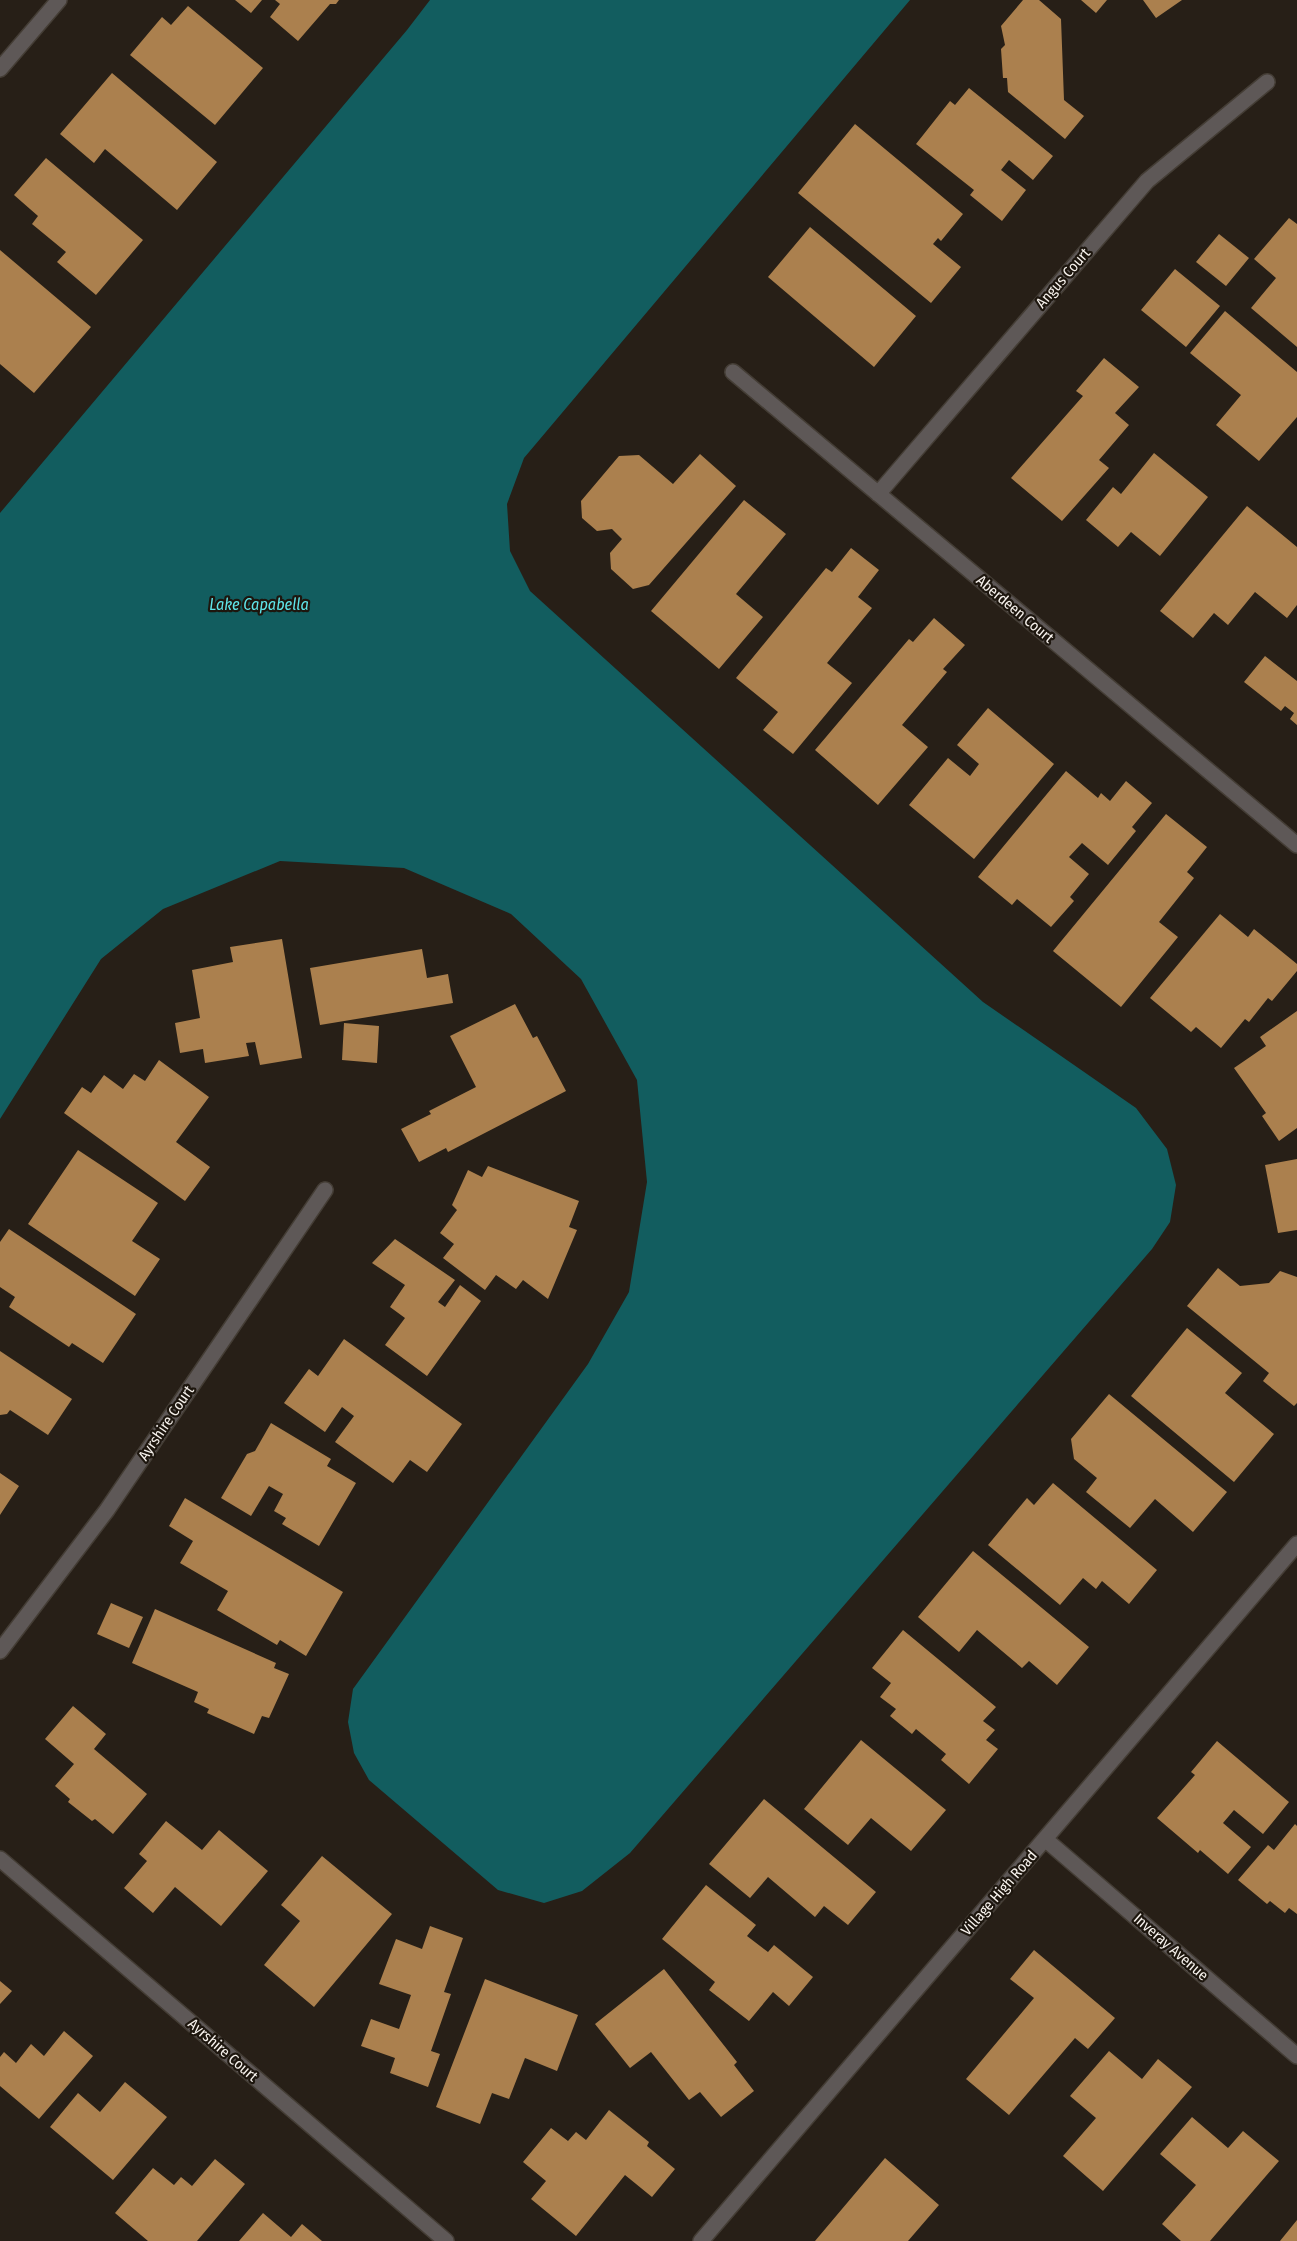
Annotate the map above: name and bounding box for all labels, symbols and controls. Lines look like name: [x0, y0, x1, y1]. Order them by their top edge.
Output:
street label: Angus Court: [1032, 244, 1094, 312]
street label: Aberdeen Court: [973, 571, 1057, 647]
water label: Lake Capabella: [209, 595, 309, 614]
street label: Ayrshire Court: [134, 1382, 198, 1464]
street label: Village High Road: [957, 1847, 1041, 1939]
street label: Inveray Avenue: [1130, 1910, 1212, 1984]
street label: Ayrshire Court: [184, 2015, 262, 2085]

